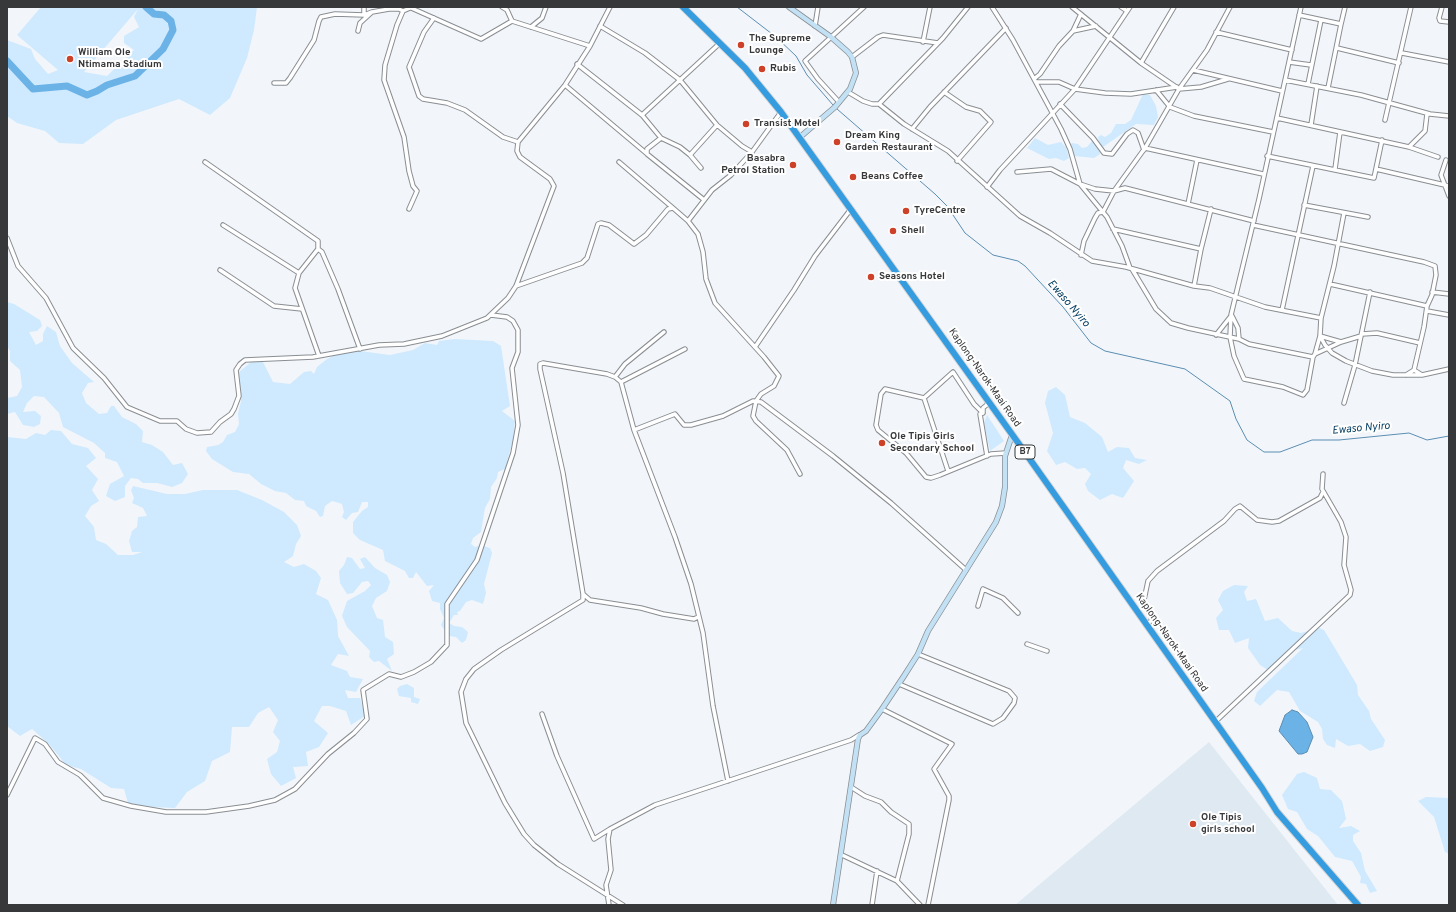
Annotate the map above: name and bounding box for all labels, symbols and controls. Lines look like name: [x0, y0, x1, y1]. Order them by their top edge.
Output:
place label: The Supreme Lounge: [749, 33, 811, 56]
marker: The Supreme Lounge: [736, 40, 746, 50]
place label: William Ole Ntimama Stadium: [78, 47, 162, 70]
marker: William Ole Ntimama Stadium: [65, 54, 75, 64]
place label: Rubis: [770, 63, 796, 75]
marker: Rubis: [757, 64, 767, 74]
place label: Transist Motel: [754, 118, 820, 130]
marker: Transist Motel: [741, 119, 751, 129]
place label: Dream King Garden Restaurant: [845, 130, 933, 154]
marker: Dream King Garden Restaurant: [832, 137, 842, 147]
place label: Basabra Petrol Station: [721, 153, 785, 176]
marker: Basabra Petrol Station: [788, 160, 798, 170]
place label: Beans Coffee: [861, 171, 923, 183]
marker: Beans Coffee: [848, 172, 858, 182]
place label: TyreCentre: [914, 205, 965, 217]
marker: TyreCentre: [901, 206, 911, 216]
place label: Shell: [901, 225, 924, 237]
marker: Shell: [888, 226, 898, 236]
place label: Seasons Hotel: [879, 271, 945, 283]
marker: Seasons Hotel: [866, 272, 876, 282]
water label: Ewaso Nyiro: [1044, 278, 1092, 330]
street label: Kaplong-Narok-Maai Road: [945, 326, 1023, 430]
water label: Ewaso Nyiro: [1332, 420, 1390, 438]
place label: Ole Tipis Girls Secondary School: [890, 431, 974, 454]
marker: Ole Tipis Girls Secondary School: [877, 438, 887, 448]
road number: B7: [1015, 445, 1035, 459]
street label: Kaplong-Narok-Maai Road: [1132, 591, 1210, 695]
place label: Ole Tipis girls school: [1201, 812, 1255, 836]
marker: Ole Tipis girls school: [1188, 819, 1198, 829]

